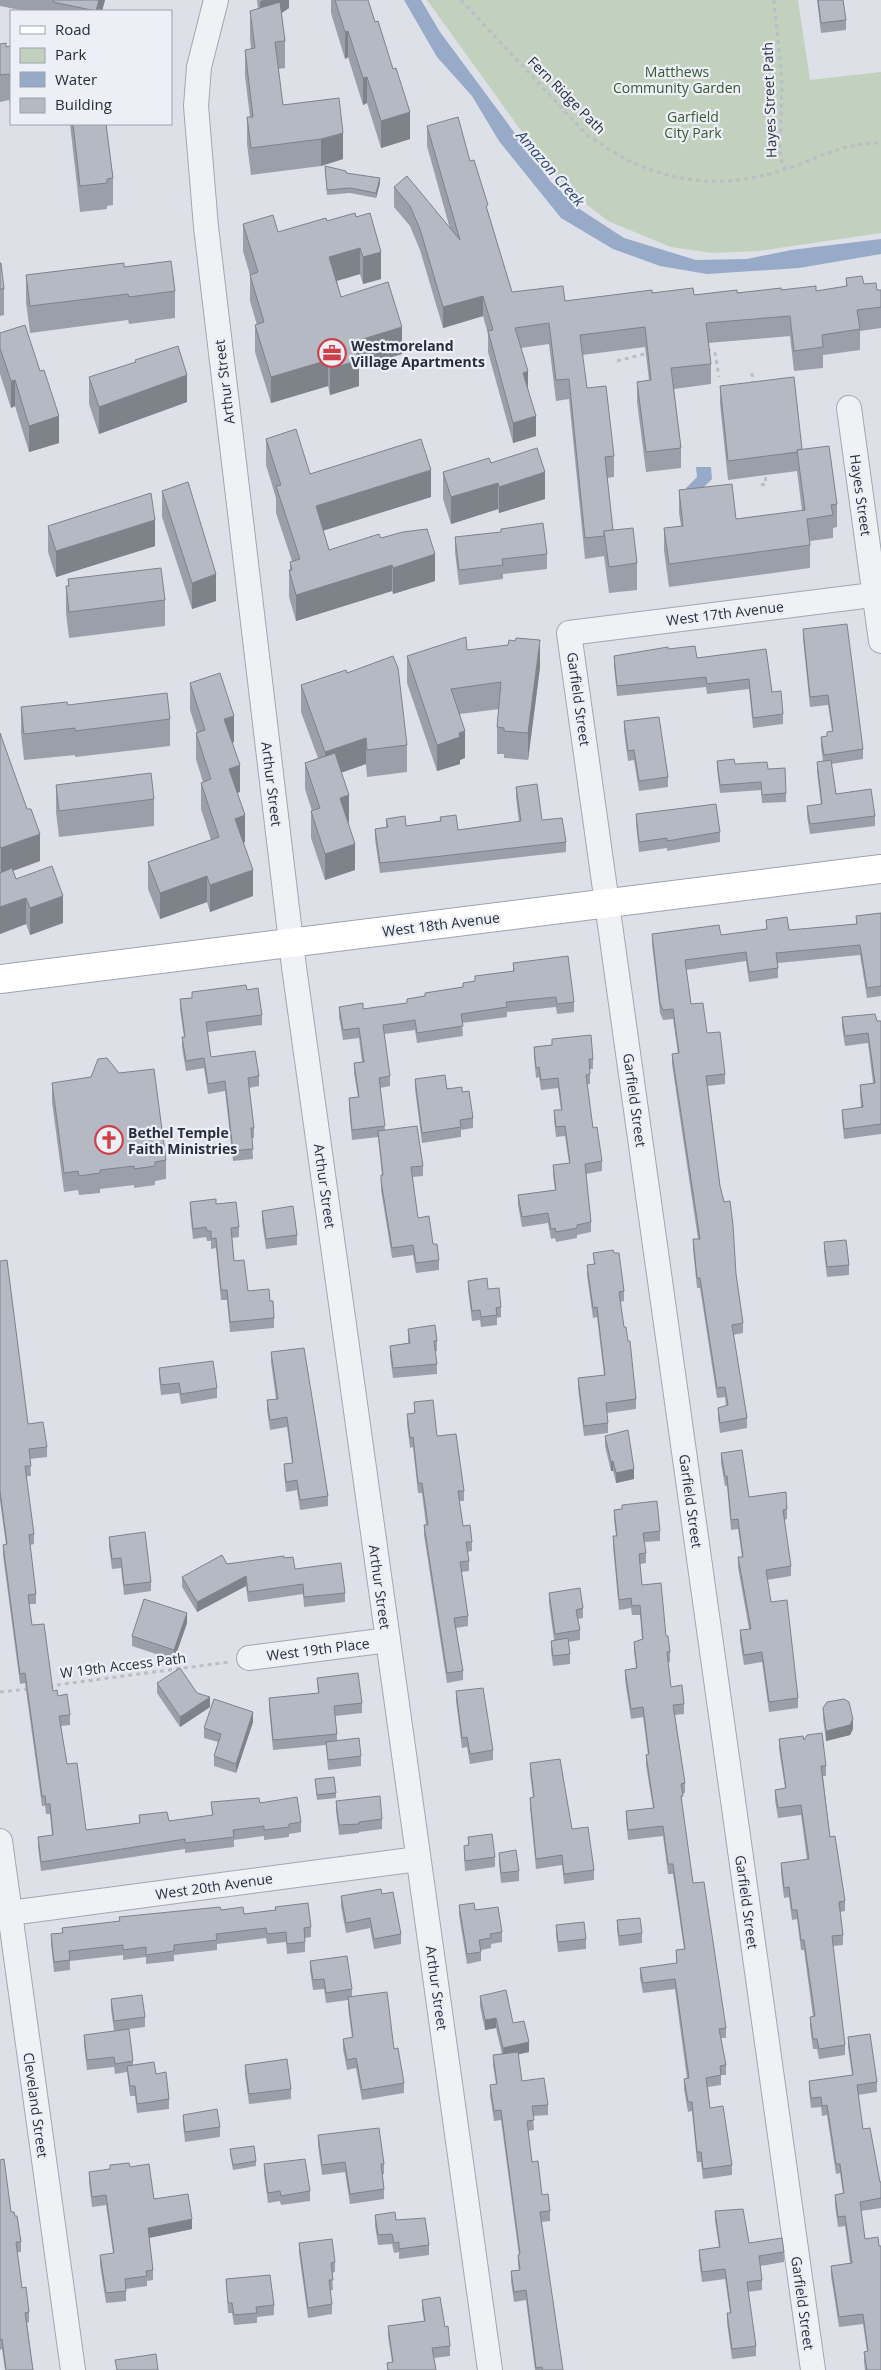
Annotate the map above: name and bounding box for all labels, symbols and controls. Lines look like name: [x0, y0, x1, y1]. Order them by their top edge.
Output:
legend: [10, 10, 172, 125]
text: Road: [55, 19, 91, 39]
street label: Hayes Street Path: [757, 42, 781, 158]
text: Park: [55, 44, 86, 64]
street label: Fern Ridge Path: [524, 52, 610, 138]
park label: Matthews Community Garden: [613, 62, 741, 97]
text: Water: [55, 69, 97, 89]
text: Building: [55, 94, 112, 114]
park label: Garfield City Park: [664, 107, 722, 142]
water label: Amazon Creek: [512, 125, 590, 211]
place label: Westmoreland Village Apartments: [351, 336, 485, 371]
office icon: Westmoreland Village Apartments: [317, 338, 347, 368]
street label: Arthur Street: [209, 339, 239, 425]
street label: Hayes Street: [846, 453, 876, 537]
street label: West 17th Avenue: [665, 596, 785, 630]
street label: Garfield Street: [563, 651, 595, 747]
street label: Arthur Street: [257, 741, 287, 827]
street label: West 18th Avenue: [381, 907, 501, 941]
street label: Garfield Street: [619, 1052, 651, 1148]
place label: Bethel Temple Faith Ministries: [128, 1123, 237, 1158]
church icon: Bethel Temple Faith Ministries: [94, 1125, 124, 1155]
street label: Arthur Street: [310, 1142, 340, 1230]
street label: Garfield Street: [675, 1453, 707, 1549]
street label: Arthur Street: [365, 1543, 395, 1631]
street label: West 19th Place: [265, 1633, 371, 1665]
street label: W 19th Access Path: [59, 1648, 187, 1682]
street label: Garfield Street: [731, 1854, 763, 1950]
street label: West 20th Avenue: [154, 1868, 274, 1904]
street label: Arthur Street: [422, 1944, 452, 2032]
street label: Cleveland Street: [19, 2051, 53, 2159]
street label: Garfield Street: [787, 2255, 819, 2351]

